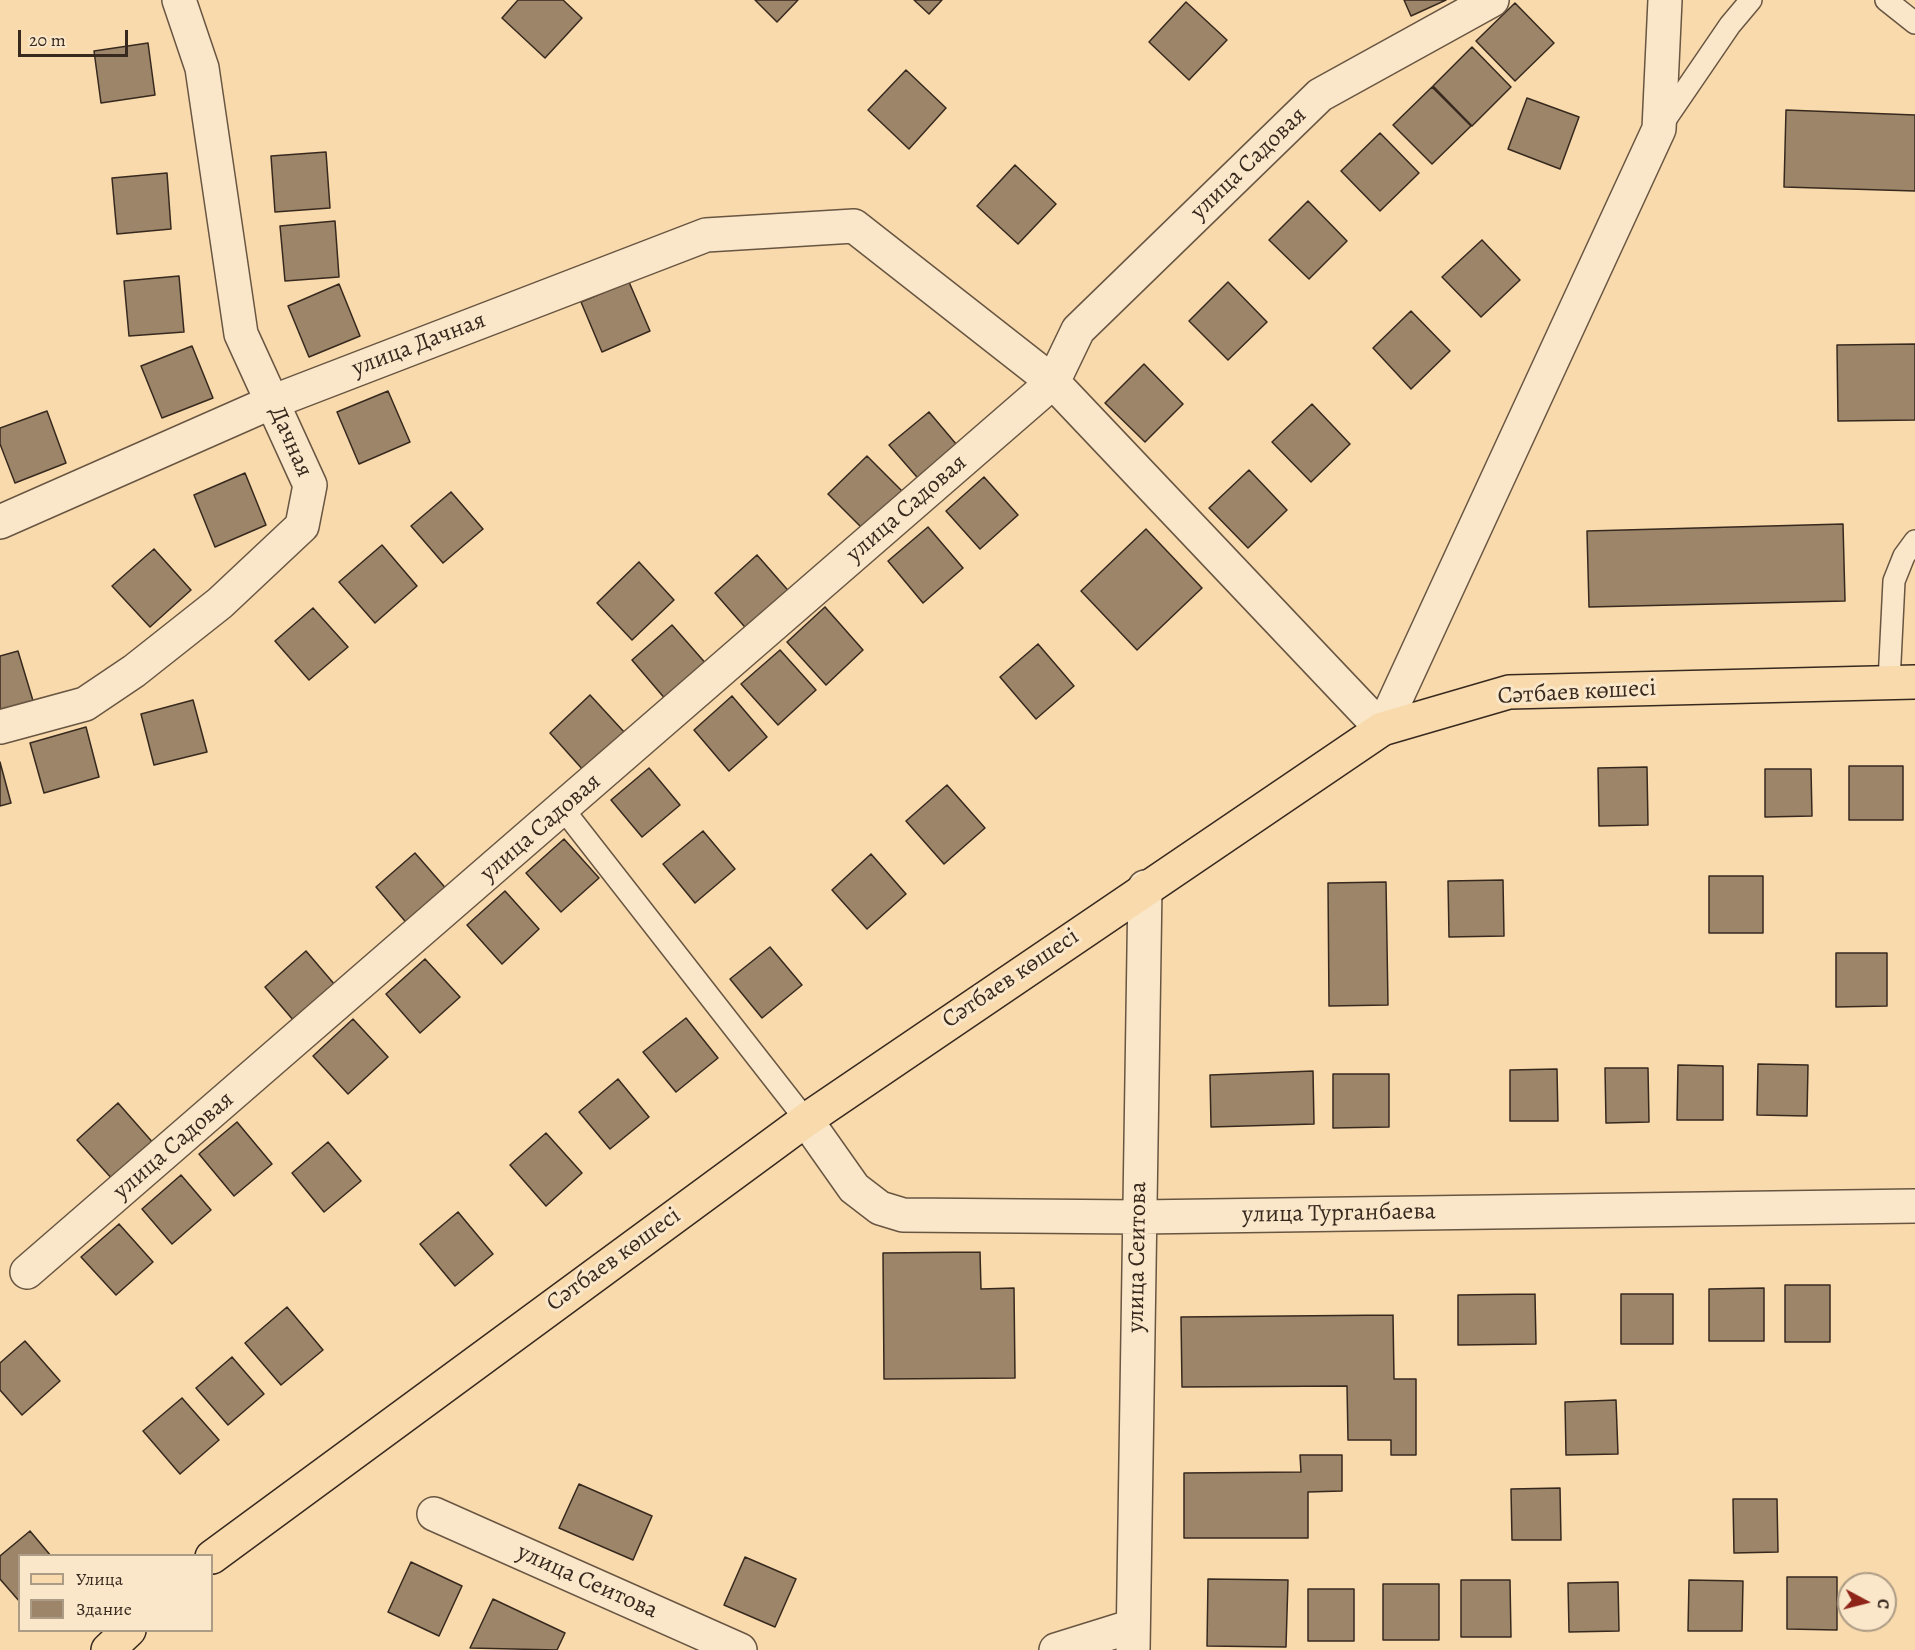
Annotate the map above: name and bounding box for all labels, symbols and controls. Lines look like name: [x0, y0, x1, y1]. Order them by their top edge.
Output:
scale bar: [21, 18, 130, 56]
text: 20 m: [29, 28, 66, 52]
street label: улица Садовая: [1185, 102, 1313, 226]
street label: улица Дачная: [348, 306, 490, 384]
street label: Дачная: [262, 402, 318, 482]
street label: улица Садовая: [841, 449, 973, 569]
street label: Сәтбаев көшесі: [1497, 674, 1657, 712]
street label: улица Садовая: [475, 768, 607, 888]
street label: Сәтбаев көшесі: [937, 923, 1085, 1035]
street label: улица Садовая: [108, 1086, 240, 1206]
street label: улица Сеитова: [1122, 1181, 1154, 1333]
street label: улица Турганбаева: [1242, 1198, 1436, 1230]
street label: Сәтбаев көшесі: [541, 1202, 687, 1318]
street label: улица Сеитова: [512, 1538, 662, 1626]
legend: [18, 1554, 213, 1632]
text: Улица: [76, 1567, 123, 1591]
north arrow: [1837, 1572, 1897, 1632]
text: Здание: [76, 1597, 132, 1621]
text: С: [1871, 1598, 1894, 1610]

